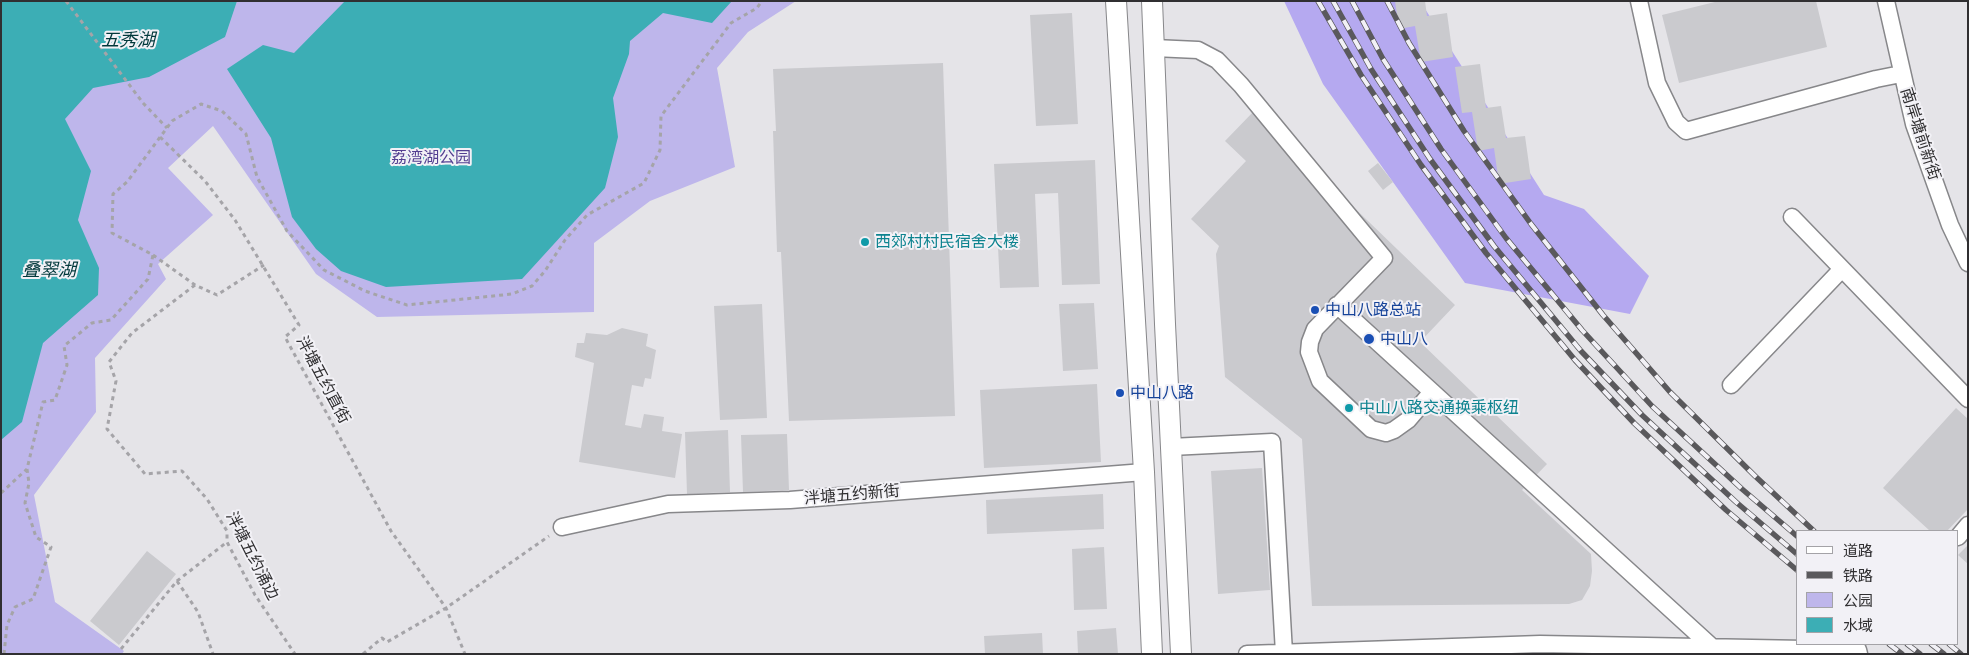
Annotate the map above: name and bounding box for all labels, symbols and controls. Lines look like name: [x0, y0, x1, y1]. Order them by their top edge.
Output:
water label: 五秀湖: [101, 30, 155, 52]
street label: 南岸塘前新街: [1896, 85, 1944, 183]
park label: 荔湾湖公园: [391, 148, 471, 168]
place label: 西郊村村民宿舍大楼: [875, 232, 1019, 252]
marker: 西郊村村民宿舍大楼: [859, 236, 871, 248]
water label: 叠翠湖: [22, 260, 76, 282]
place label: 中山八路总站: [1325, 300, 1421, 320]
marker: 中山八路总站: [1309, 304, 1321, 316]
place label: 中山八: [1380, 329, 1428, 349]
marker: 中山八: [1362, 332, 1376, 346]
street label: 泮塘五约直街: [292, 333, 354, 427]
place label: 中山八路: [1130, 383, 1194, 403]
marker: 中山八路: [1114, 387, 1126, 399]
place label: 中山八路交通换乘枢纽: [1359, 398, 1519, 418]
marker: 中山八路交通换乘枢纽: [1343, 402, 1355, 414]
street label: 泮塘五约新街: [803, 481, 901, 509]
street label: 泮塘五约涌边: [222, 509, 282, 603]
legend: [1796, 530, 1959, 645]
text: 道路: [1843, 542, 1873, 560]
text: 铁路: [1843, 567, 1873, 585]
text: 公园: [1843, 592, 1873, 610]
text: 水域: [1843, 617, 1873, 635]

